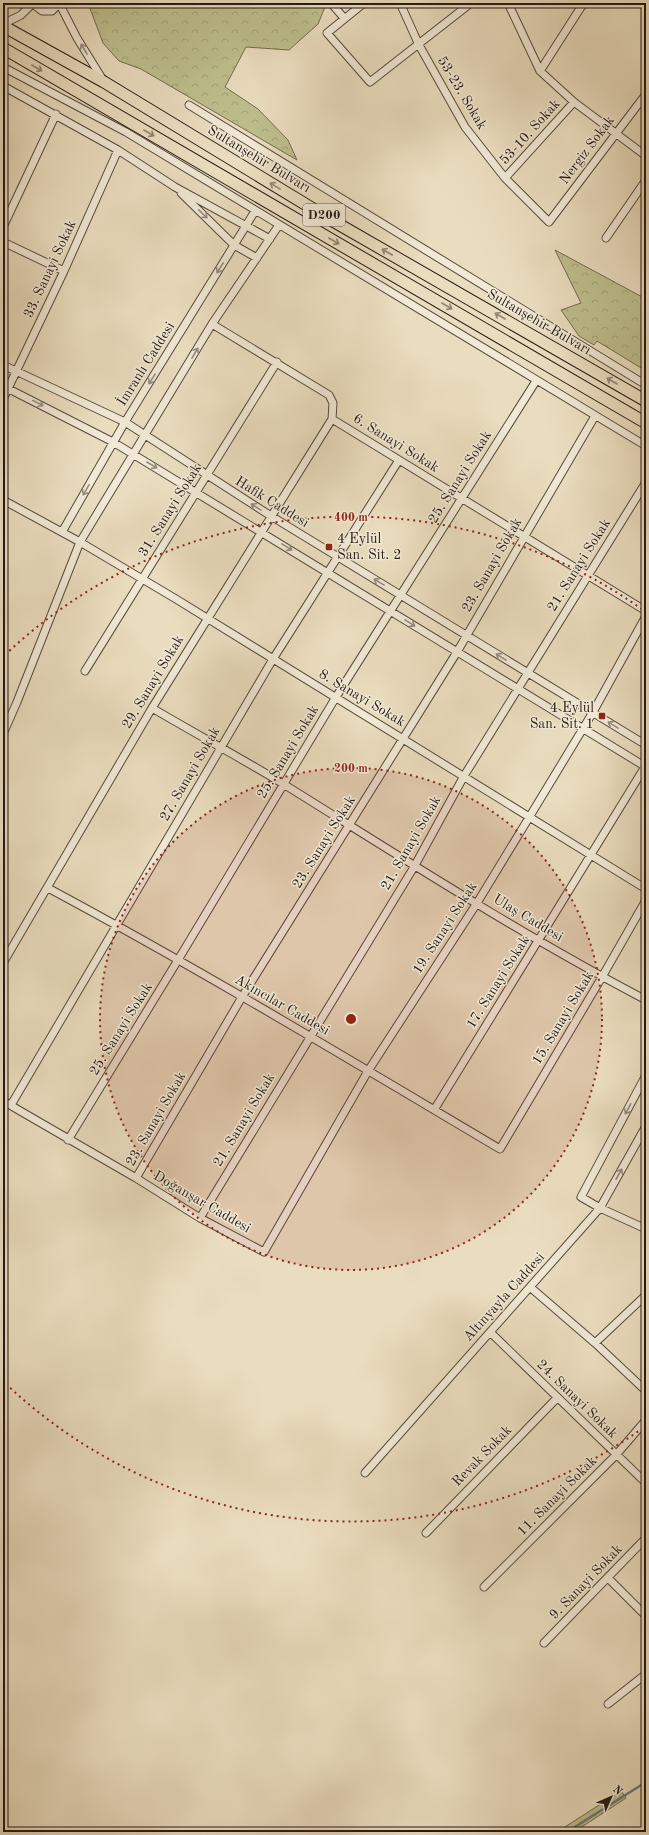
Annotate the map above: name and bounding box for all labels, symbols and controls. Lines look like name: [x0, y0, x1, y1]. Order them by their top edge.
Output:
one-way arrow: [79, 43, 87, 55]
street label: 53-23. Sokak: [435, 54, 489, 132]
one-way arrow: [31, 64, 42, 72]
street label: 53-10. Sokak: [497, 97, 563, 167]
street label: Nergiz Sokak: [557, 113, 617, 187]
street label: Sultanşehir Bulvarı: [205, 123, 313, 195]
one-way arrow: [143, 130, 155, 138]
one-way arrow: [269, 181, 281, 189]
road number: D200: [303, 204, 345, 226]
one-way arrow: [198, 210, 208, 219]
street label: 33. Sanayi Sokak: [21, 218, 79, 320]
one-way arrow: [328, 238, 340, 246]
one-way arrow: [381, 247, 393, 255]
one-way arrow: [216, 262, 224, 274]
street label: Sultanşehir Bulvarı: [485, 287, 593, 357]
one-way arrow: [441, 303, 453, 311]
one-way arrow: [494, 312, 506, 320]
street label: İmranlı Caddesi: [112, 318, 177, 408]
one-way arrow: [191, 347, 199, 359]
one-way arrow: [148, 373, 156, 384]
one-way arrow: [606, 377, 618, 385]
one-way arrow: [32, 400, 44, 407]
street label: 6. Sanayi Sokak: [351, 411, 441, 475]
street label: 25. Sanayi Sokak: [426, 428, 494, 526]
street label: 31. Sanayi Sokak: [136, 461, 204, 559]
one-way arrow: [146, 462, 158, 470]
street label: Hafik Caddesi: [233, 474, 311, 530]
one-way arrow: [81, 484, 89, 496]
one-way arrow: [251, 503, 262, 511]
text: 400 m: [334, 512, 368, 524]
street label: 23. Sanayi Sokak: [459, 516, 525, 614]
street label: 21. Sanayi Sokak: [545, 516, 613, 614]
place label: 4 Eylül San. Sit. 2: [337, 532, 401, 562]
marker: 4 Eylül San. Sit. 2: [324, 542, 334, 552]
one-way arrow: [281, 543, 293, 551]
one-way arrow: [373, 578, 385, 586]
one-way arrow: [404, 619, 416, 627]
street label: 29. Sanayi Sokak: [120, 633, 186, 731]
one-way arrow: [495, 653, 507, 661]
street label: 8. Sanayi Sokak: [316, 667, 408, 729]
place label: 4 Eylül San. Sit. 1: [530, 701, 594, 731]
street label: 25. Sanayi Sokak: [255, 703, 321, 801]
marker: 4 Eylül San. Sit. 1: [597, 711, 607, 721]
one-way arrow: [607, 720, 619, 728]
street label: 27. Sanayi Sokak: [157, 725, 223, 823]
text: 200 m: [334, 763, 368, 775]
street label: 23. Sanayi Sokak: [290, 793, 358, 891]
street label: 21. Sanayi Sokak: [378, 794, 444, 892]
street label: 19. Sanayi Sokak: [410, 880, 480, 976]
street label: Ulaş Caddesi: [491, 892, 566, 944]
street label: 17. Sanayi Sokak: [464, 933, 532, 1031]
street label: 15. Sanayi Sokak: [530, 969, 596, 1067]
street label: Akıncılar Caddesi: [232, 972, 332, 1038]
street label: 25. Sanayi Sokak: [87, 980, 155, 1078]
centre of rings: [344, 1012, 358, 1026]
street label: 23. Sanayi Sokak: [123, 1070, 189, 1168]
street label: 21. Sanayi Sokak: [211, 1071, 277, 1169]
one-way arrow: [623, 1103, 631, 1115]
street label: Doğanşar Caddesi: [151, 1168, 253, 1236]
one-way arrow: [616, 1168, 623, 1180]
street label: Altınyayla Caddesi: [461, 1250, 547, 1344]
street label: 24. Sanayi Sokak: [534, 1357, 620, 1441]
street label: Revak Sokak: [450, 1423, 514, 1489]
street label: 11. Sanayi Sokak: [515, 1454, 599, 1538]
street label: 9. Sanayi Sokak: [547, 1542, 625, 1622]
north arrow: [591, 1777, 631, 1817]
text: N: [610, 1784, 624, 1798]

